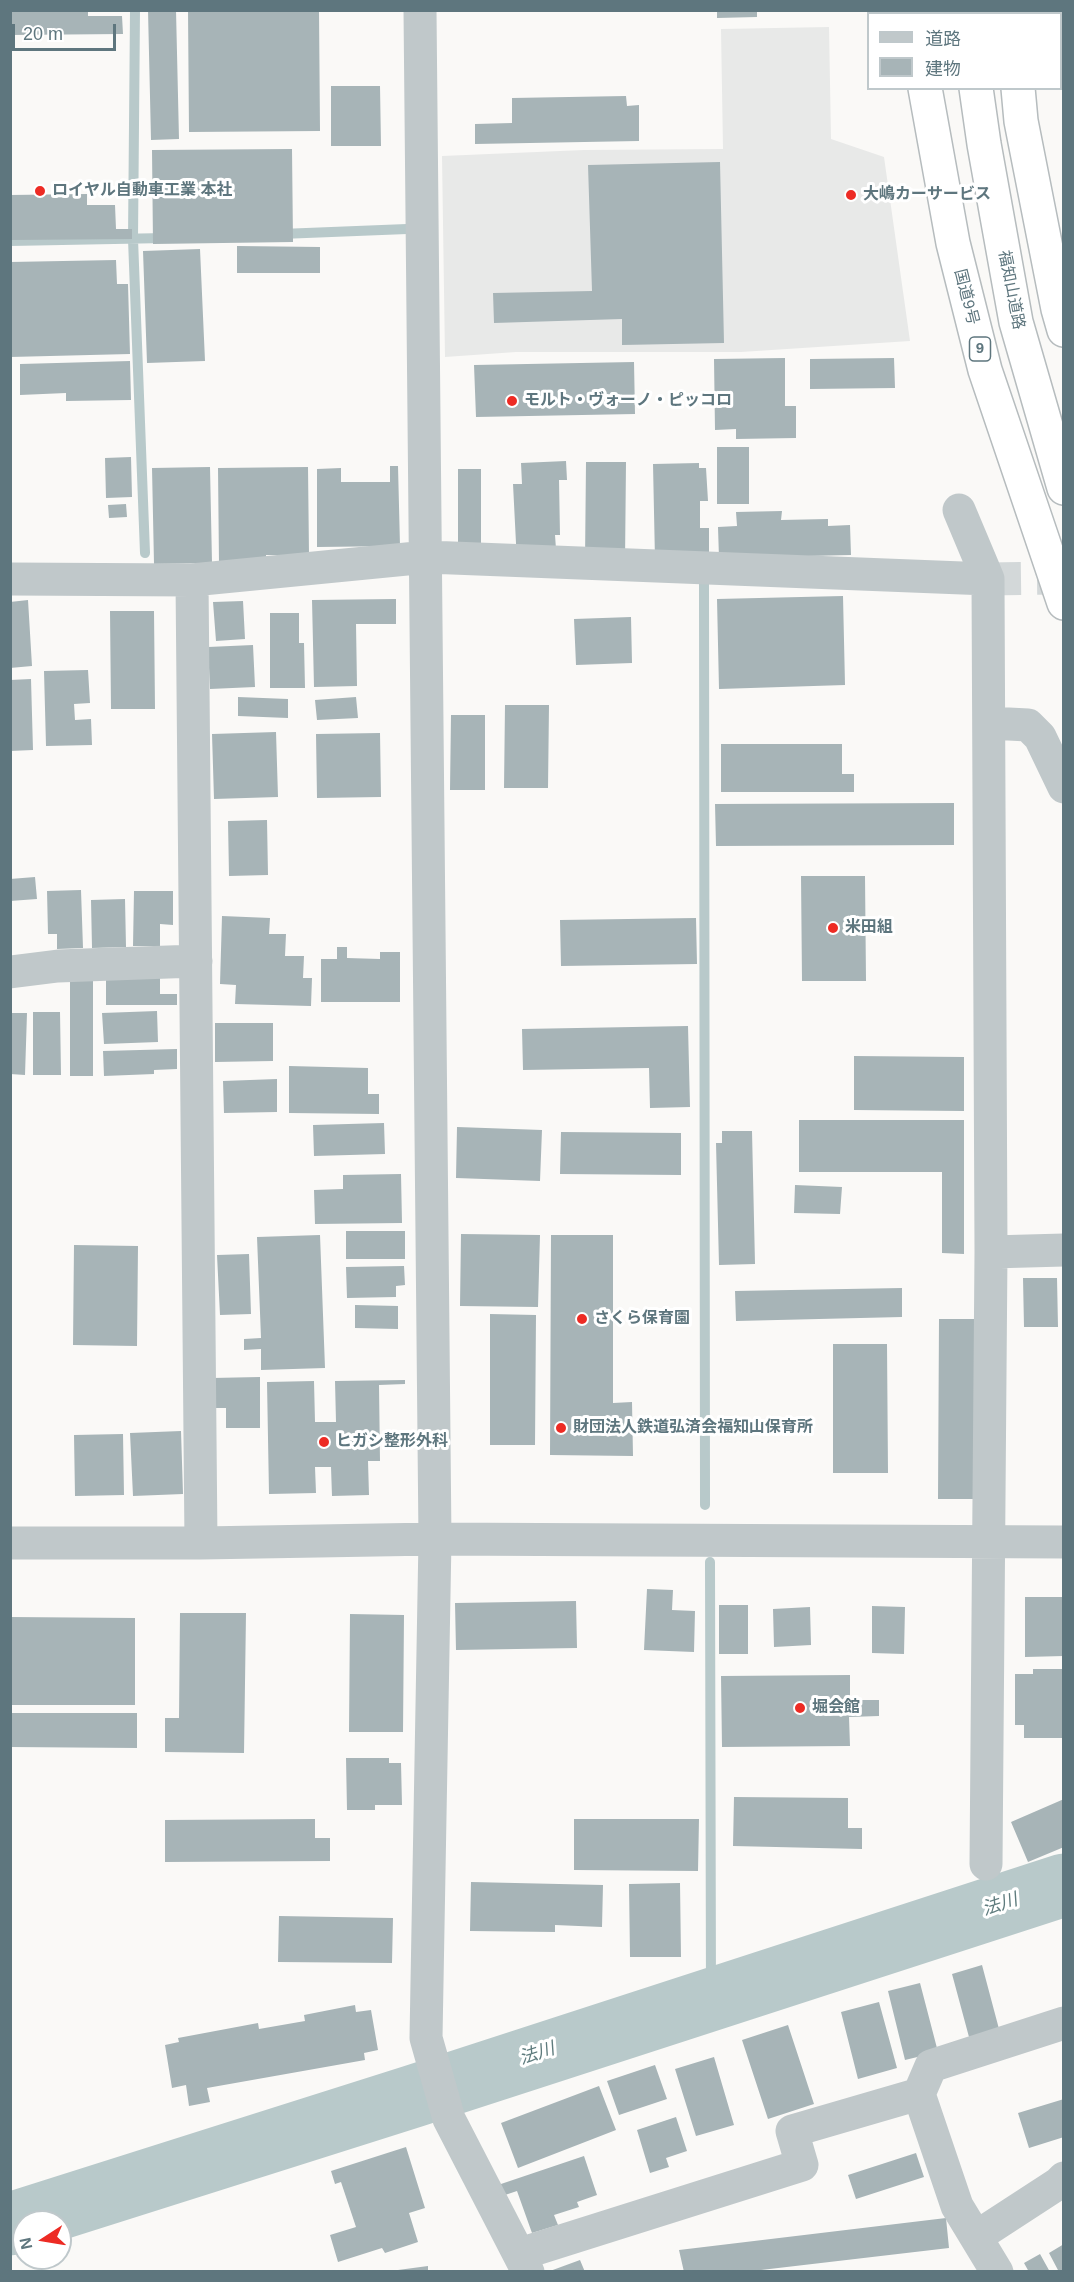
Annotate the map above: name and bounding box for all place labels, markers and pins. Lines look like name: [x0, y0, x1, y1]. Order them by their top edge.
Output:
place label: ロイヤル自動車工業 本社: [52, 181, 232, 201]
marker: ロイヤル自動車工業 本社: [33, 184, 47, 198]
place label: 大嶋カーサービス: [863, 185, 991, 205]
marker: 大嶋カーサービス: [844, 188, 858, 202]
place label: モルト・ヴォーノ・ピッコロ: [524, 391, 732, 411]
marker: モルト・ヴォーノ・ピッコロ: [505, 394, 519, 408]
place label: 米田組: [845, 918, 893, 938]
marker: 米田組: [826, 921, 840, 935]
place label: さくら保育園: [594, 1309, 690, 1329]
marker: さくら保育園: [575, 1312, 589, 1326]
place label: 財団法人鉄道弘済会福知山保育所: [573, 1418, 813, 1438]
marker: 財団法人鉄道弘済会福知山保育所: [554, 1421, 568, 1435]
place label: ヒガシ整形外科: [336, 1432, 448, 1452]
marker: ヒガシ整形外科: [317, 1435, 331, 1449]
place label: 堀会館: [812, 1698, 860, 1718]
marker: 堀会館: [793, 1701, 807, 1715]

